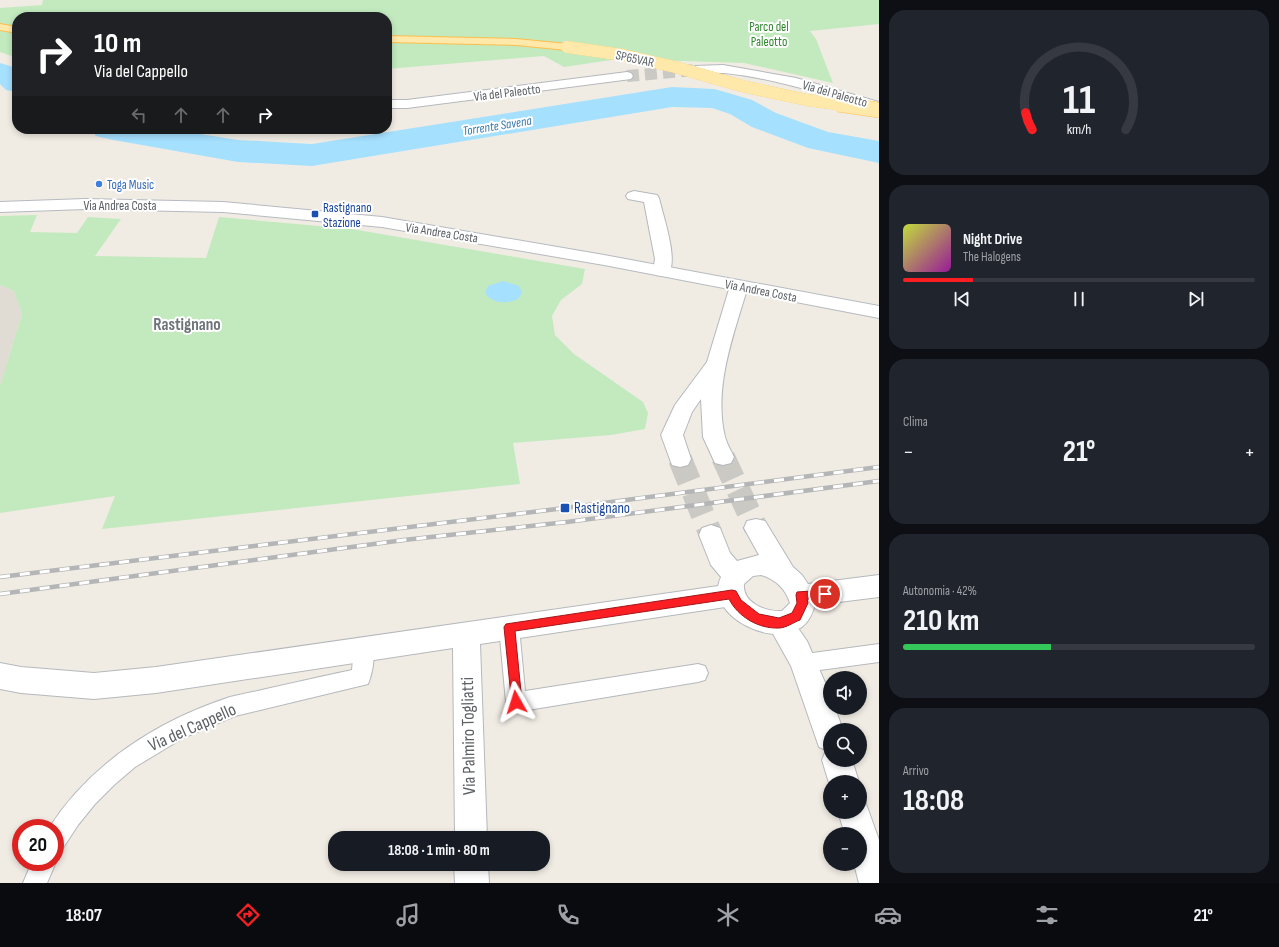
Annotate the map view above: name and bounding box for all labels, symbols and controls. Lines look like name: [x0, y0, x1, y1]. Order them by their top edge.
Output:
park label: Parco del Paleotto: [749, 19, 789, 50]
text: 10 m: [94, 27, 141, 60]
icon: right: [28, 28, 80, 80]
street label: SP65VAR: [614, 47, 656, 71]
text: Via del Cappello: [94, 61, 188, 82]
text: 11: [1063, 76, 1095, 125]
street label: Via del Paleotto: [800, 77, 869, 111]
street label: Via del Paleotto: [473, 81, 541, 105]
icon: left: [128, 104, 150, 126]
icon: ahead: [170, 104, 192, 126]
icon: ahead: [212, 104, 234, 126]
icon: right: [254, 104, 276, 126]
water label: Torrente Savena: [462, 113, 533, 139]
text: km/h: [1067, 121, 1091, 138]
place label: Toga Music: [107, 177, 154, 193]
marker: Toga Music: [94, 179, 104, 189]
street label: Via Andrea Costa: [83, 198, 157, 214]
place label: Rastignano Stazione: [323, 200, 372, 231]
marker: Rastignano Stazione: [310, 209, 320, 219]
street label: Via Andrea Costa: [404, 219, 479, 247]
text: Night Drive: [963, 230, 1022, 249]
text: The Halogens: [963, 249, 1021, 265]
street label: Via Andrea Costa: [723, 276, 798, 306]
icon: previous: [951, 288, 973, 310]
icon: pause: [1068, 288, 1090, 310]
icon: next: [1185, 288, 1207, 310]
district label: Rastignano: [153, 315, 221, 335]
text: Clima: [903, 414, 928, 430]
text: 21°: [1063, 434, 1095, 470]
text: −: [903, 439, 914, 466]
text: +: [1244, 439, 1255, 466]
place label: Rastignano: [574, 499, 630, 518]
marker: Rastignano: [559, 502, 571, 514]
pin: [808, 577, 842, 611]
icon: arrive: [814, 583, 836, 605]
text: Autonomia · 42%: [903, 583, 977, 599]
text: 210 km: [903, 603, 979, 639]
map controls: [823, 671, 867, 871]
button: sound: [823, 671, 867, 715]
street label: Via Palmiro Togliatti: [457, 677, 480, 795]
position arrow: [495, 681, 537, 723]
street label: Via del Cappello: [145, 699, 239, 756]
button: search: [823, 723, 867, 767]
text: Arrivo: [903, 763, 929, 779]
button: +: [823, 775, 867, 819]
text: 18:08: [903, 783, 964, 819]
speed limit sign: 20: [12, 819, 64, 871]
button: −: [823, 827, 867, 871]
text: 18:08 · 1 min · 80 m: [388, 841, 490, 860]
icon: directions: [234, 901, 262, 929]
icon: music: [394, 901, 422, 929]
icon: phone: [554, 901, 582, 929]
icon: climate: [714, 901, 742, 929]
icon: car: [874, 901, 902, 929]
icon: filters: [1033, 901, 1061, 929]
text: 18:07: [66, 905, 102, 926]
text: 21°: [1193, 905, 1213, 926]

